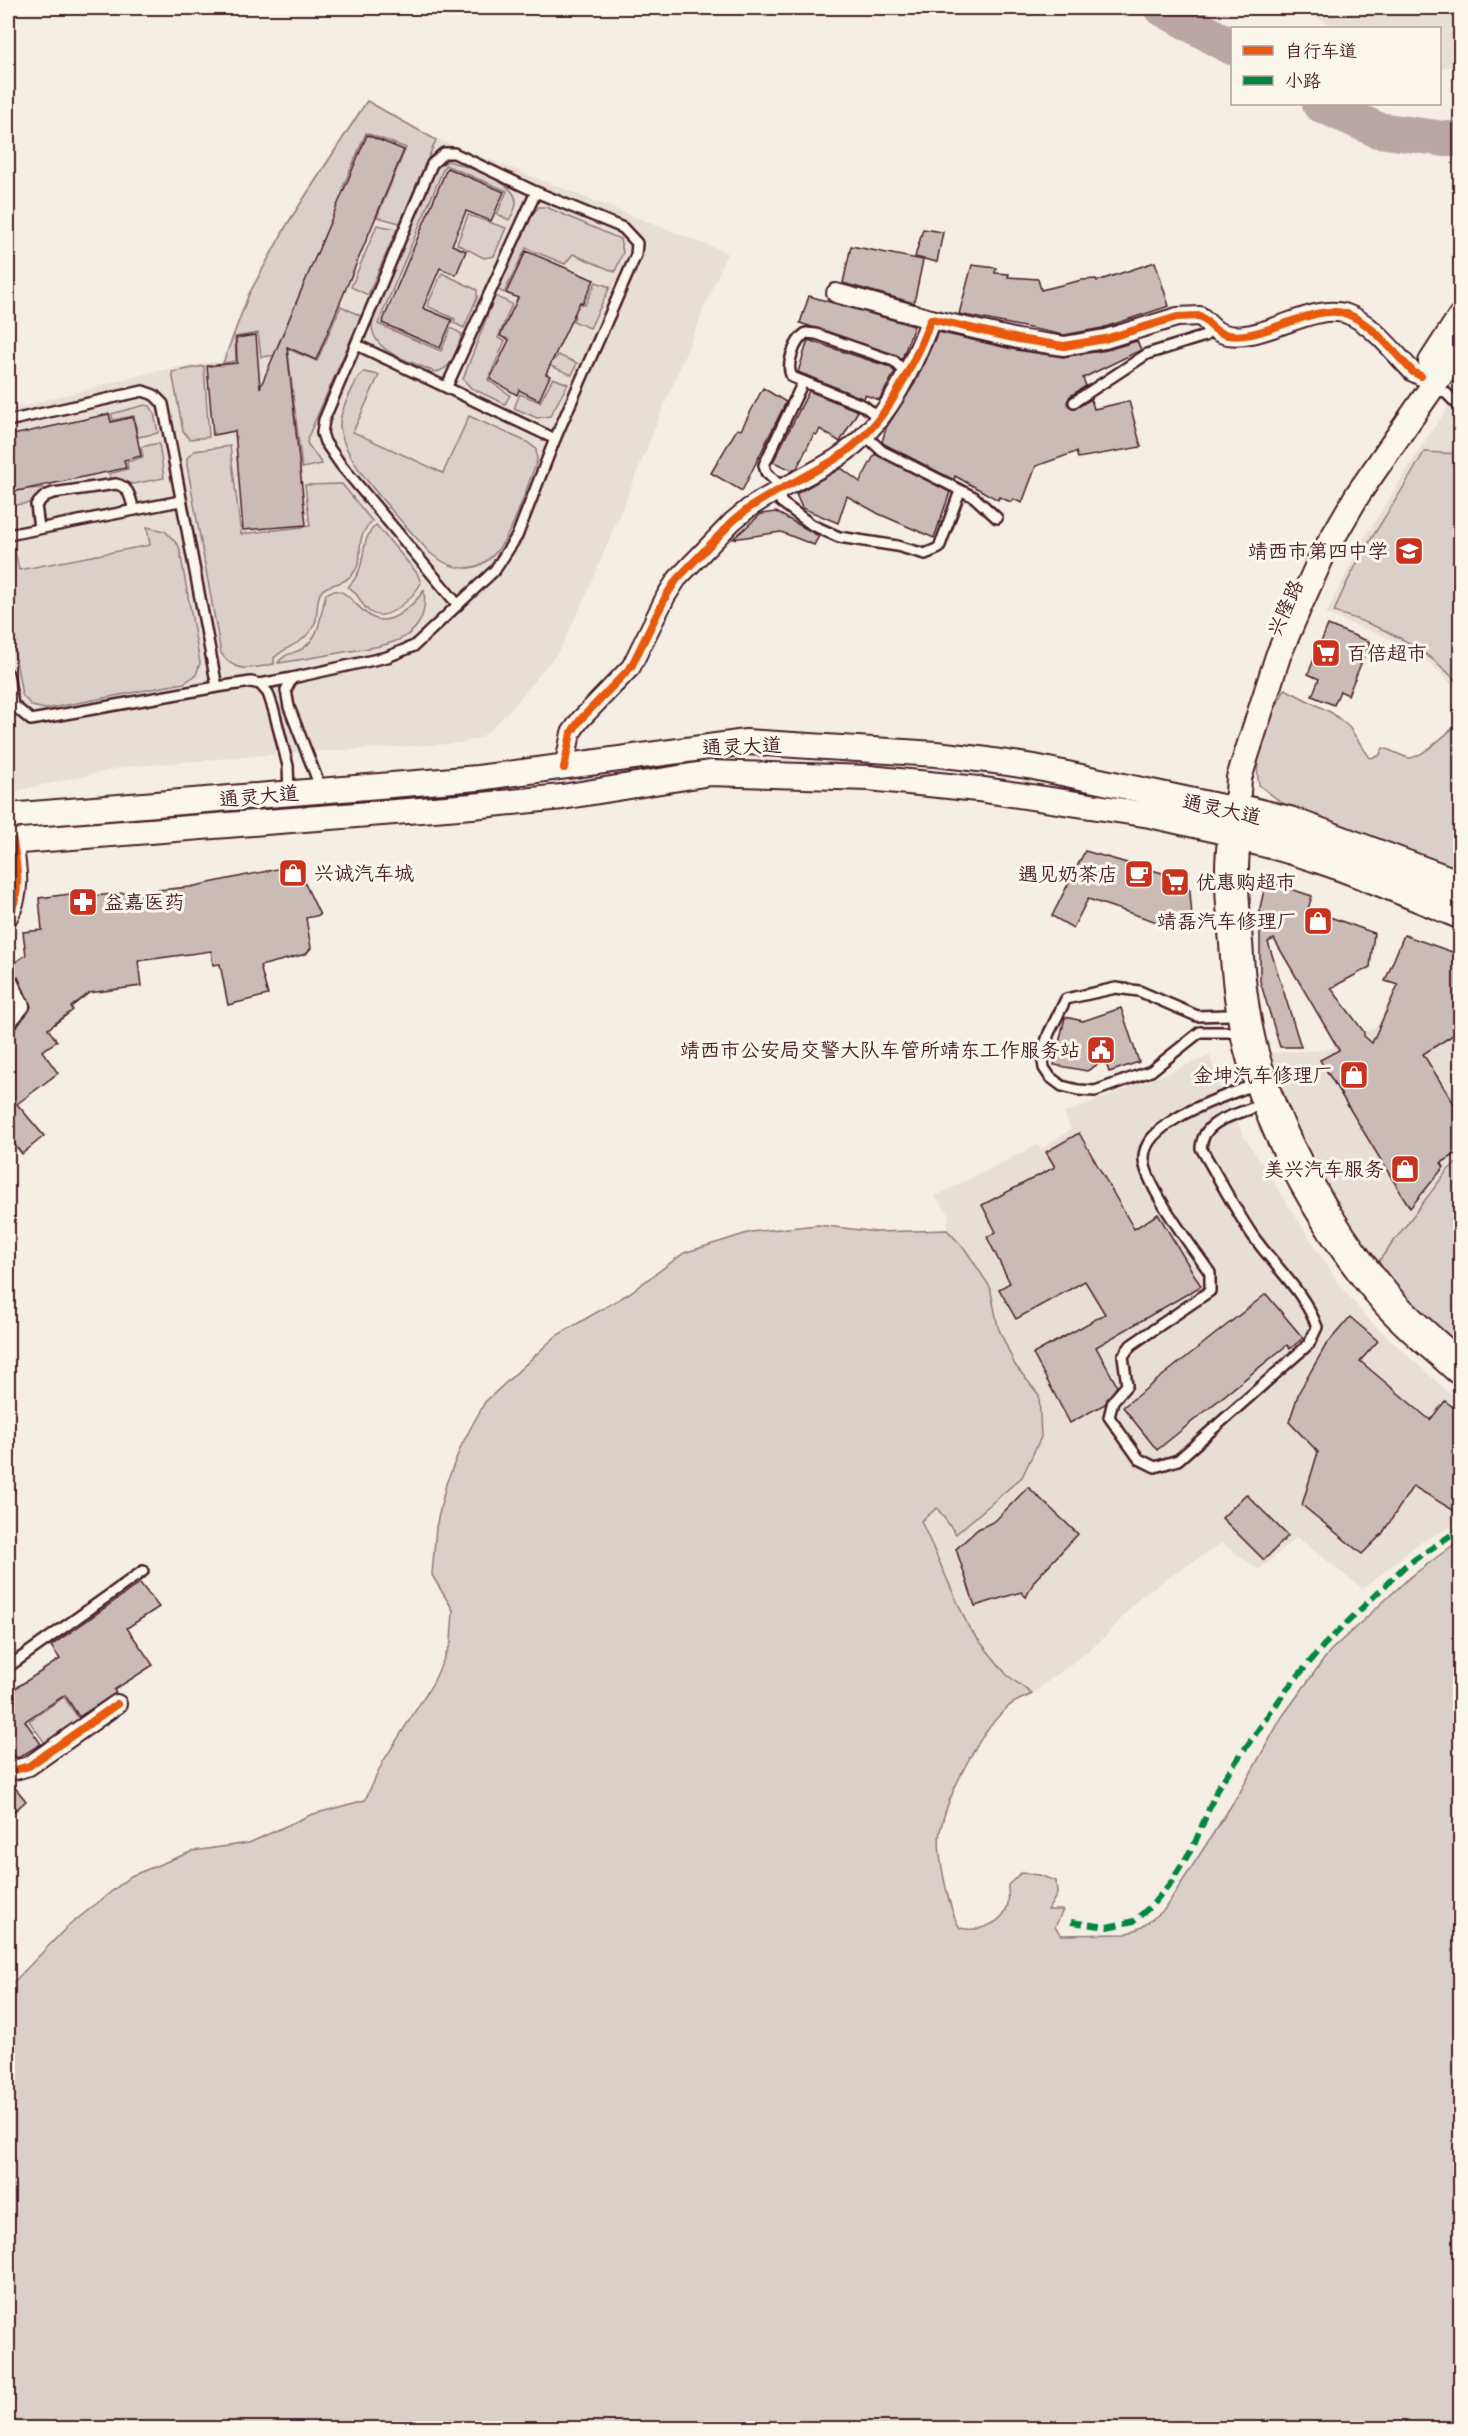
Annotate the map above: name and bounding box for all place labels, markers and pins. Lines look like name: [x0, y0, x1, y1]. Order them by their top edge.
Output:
school or university icon: 靖西市第四中学: [1393, 535, 1425, 567]
place label: 靖西市第四中学: [1248, 541, 1388, 566]
supermarket icon: 百倍超市: [1310, 637, 1342, 669]
place label: 百倍超市: [1347, 643, 1427, 668]
shop icon: 兴诚汽车城: [277, 857, 309, 889]
cafe icon: 遇见奶茶店: [1123, 858, 1155, 890]
place label: 兴诚汽车城: [314, 863, 414, 888]
place label: 遇见奶茶店: [1018, 864, 1118, 889]
supermarket icon: 优惠购超市: [1159, 866, 1191, 898]
place label: 优惠购超市: [1196, 872, 1296, 897]
pharmacy icon: 益嘉医药: [67, 886, 99, 918]
place label: 益嘉医药: [104, 892, 184, 917]
shop icon: 靖磊汽车修理厂: [1302, 905, 1334, 937]
place label: 靖磊汽车修理厂: [1157, 911, 1297, 936]
public building icon: 靖西市公安局交警大队车管所靖东工作服务站: [1085, 1034, 1117, 1066]
place label: 靖西市公安局交警大队车管所靖东工作服务站: [680, 1040, 1080, 1065]
shop icon: 金坤汽车修理厂: [1338, 1059, 1370, 1091]
place label: 金坤汽车修理厂: [1193, 1065, 1333, 1090]
shop icon: 美兴汽车服务: [1389, 1153, 1421, 1185]
place label: 美兴汽车服务: [1264, 1159, 1384, 1184]

